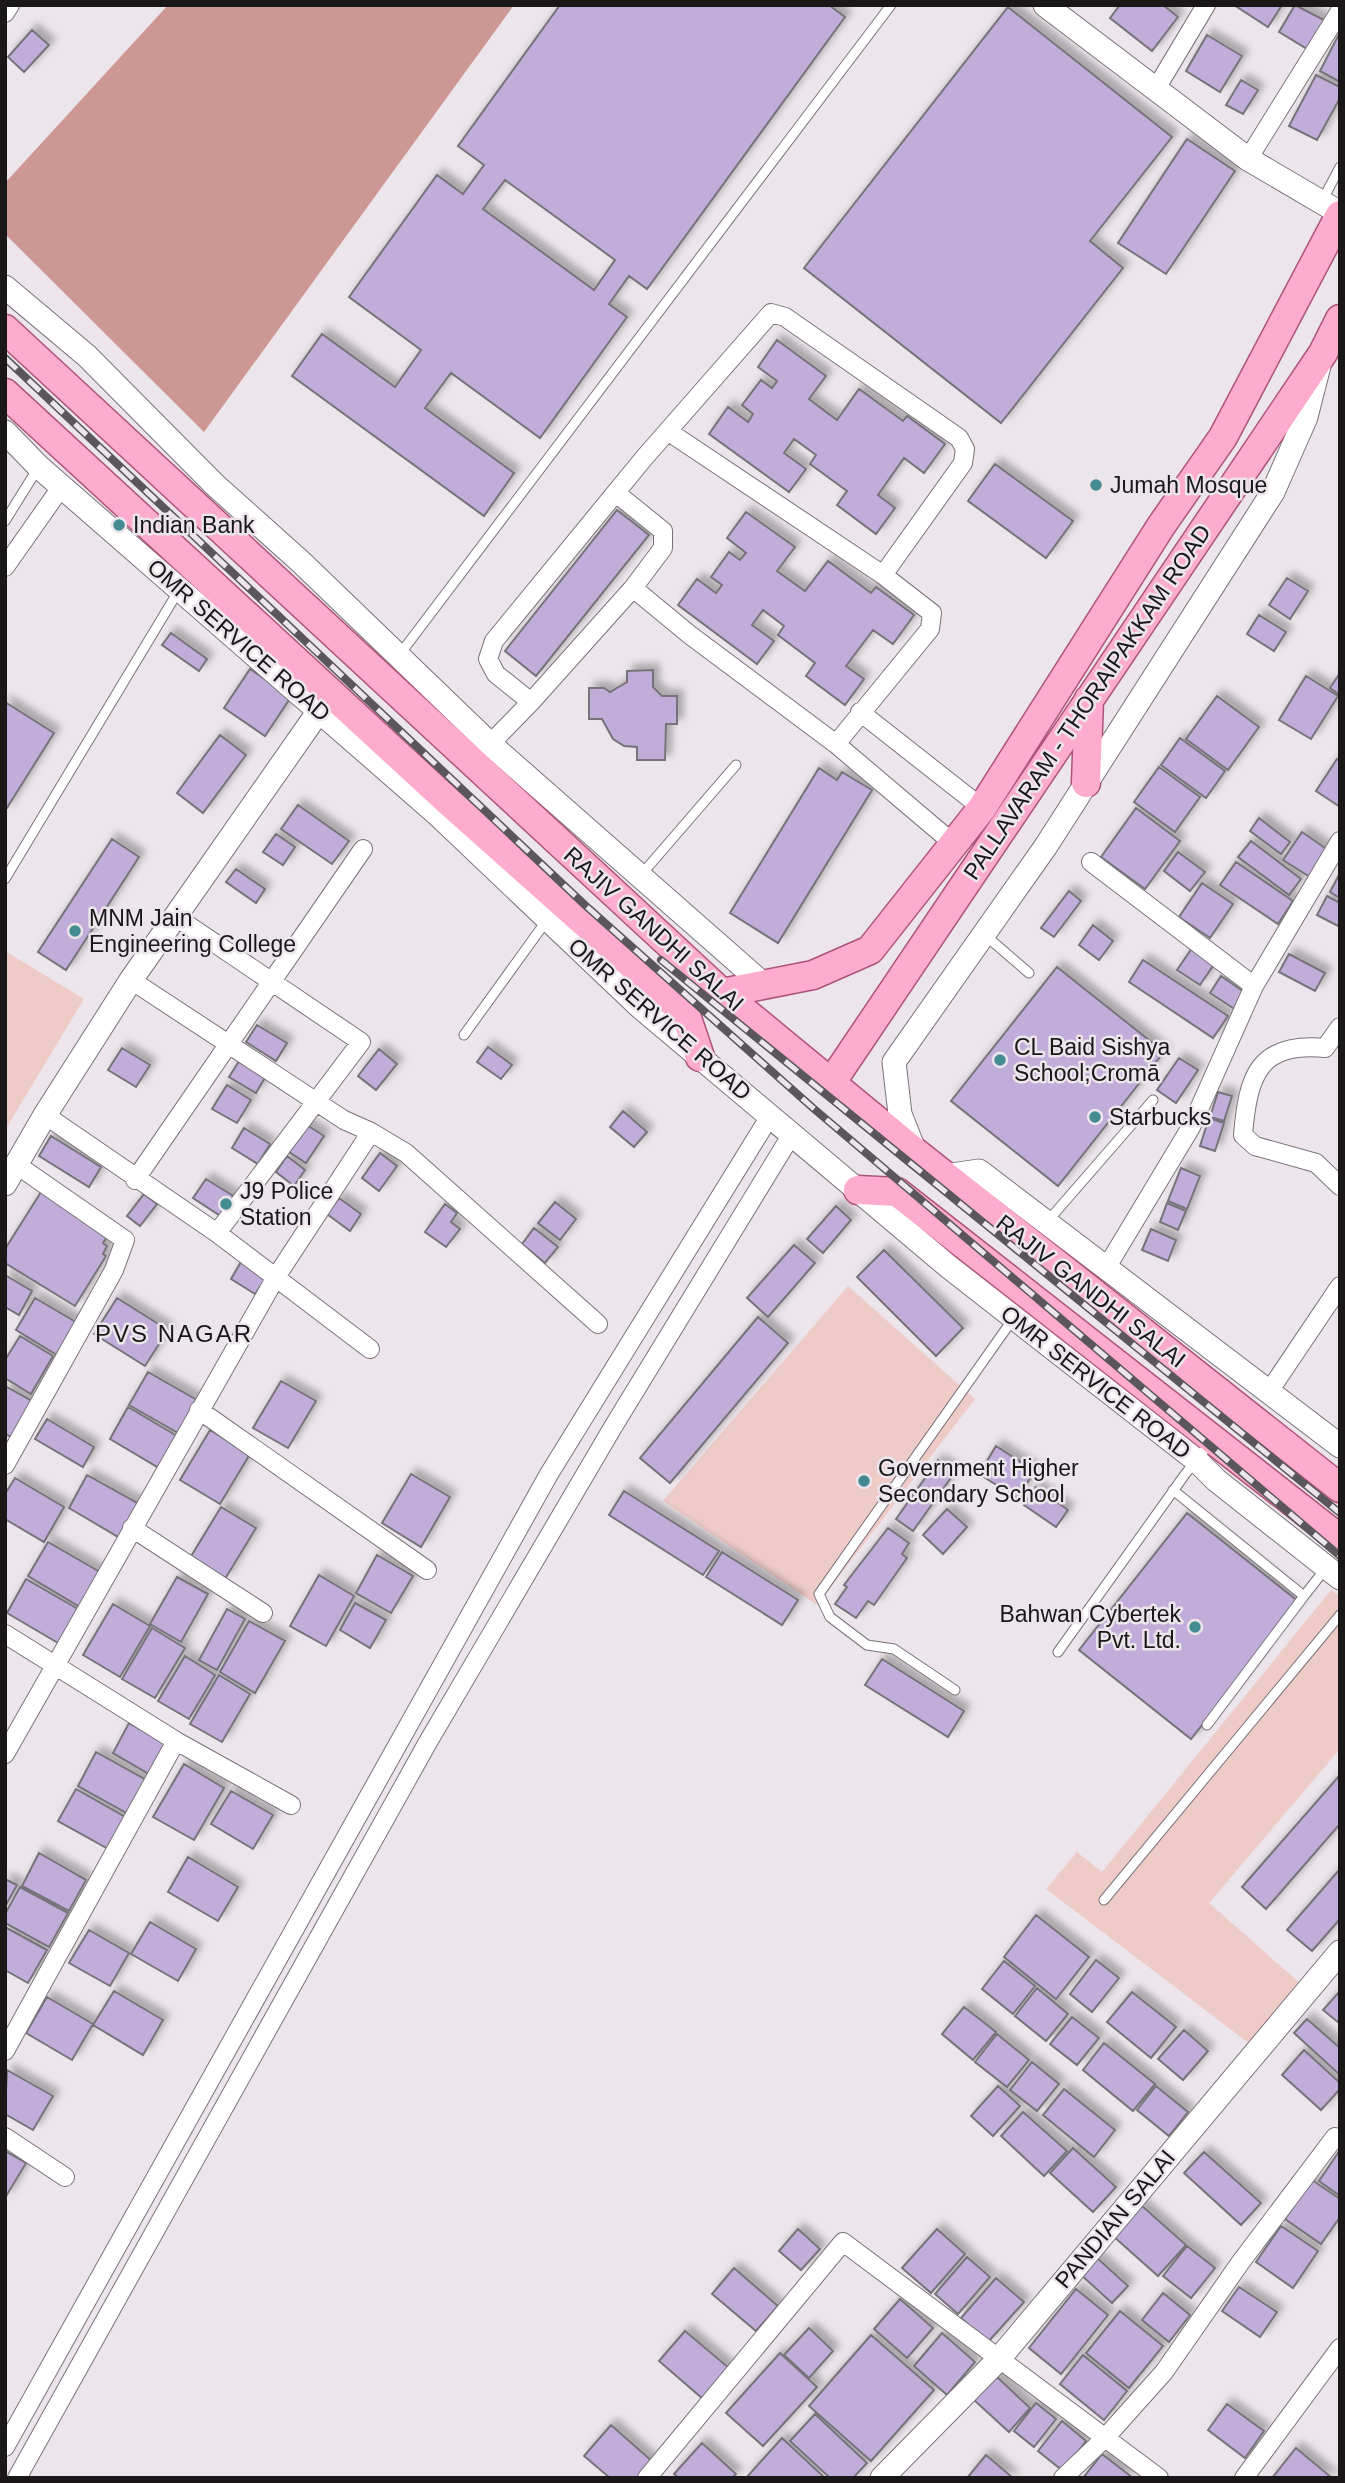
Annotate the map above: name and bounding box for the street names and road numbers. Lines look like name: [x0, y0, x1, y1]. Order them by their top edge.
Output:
street label: PALLAVARAM - THORAIPAKKAM ROAD: [958, 520, 1216, 884]
street label: OMR SERVICE ROAD: [142, 554, 336, 726]
street label: RAJIV GANDHI SALAI: [559, 842, 749, 1016]
street label: OMR SERVICE ROAD: [563, 933, 757, 1105]
street label: RAJIV GANDHI SALAI: [991, 1209, 1191, 1373]
street label: OMR SERVICE ROAD: [996, 1300, 1196, 1464]
street label: PANDIAN SALAI: [1050, 2145, 1180, 2293]

